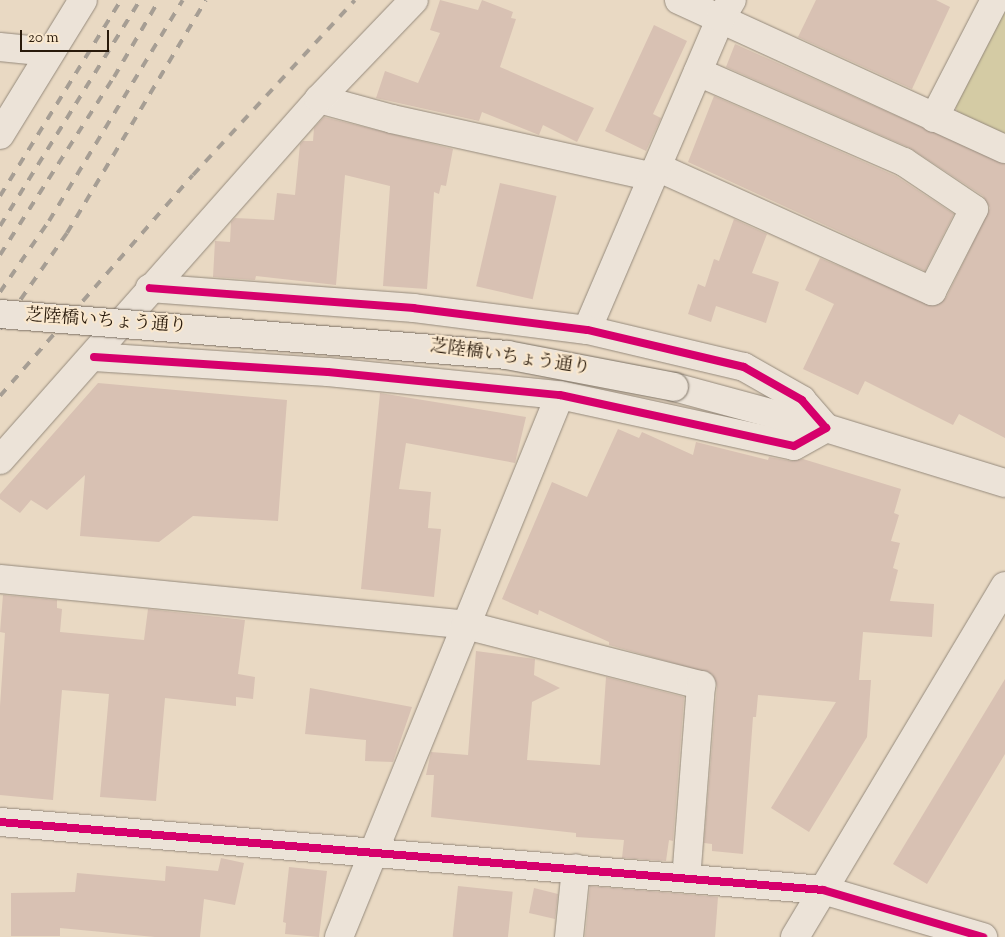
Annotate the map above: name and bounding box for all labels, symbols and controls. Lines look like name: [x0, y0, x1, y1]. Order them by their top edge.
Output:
scale bar: [22, 20, 111, 52]
text: 20 m: [28, 28, 59, 49]
street label: 芝陸橋いちょう通り: [24, 306, 188, 338]
street label: 芝陸橋いちょう通り: [428, 336, 592, 380]

